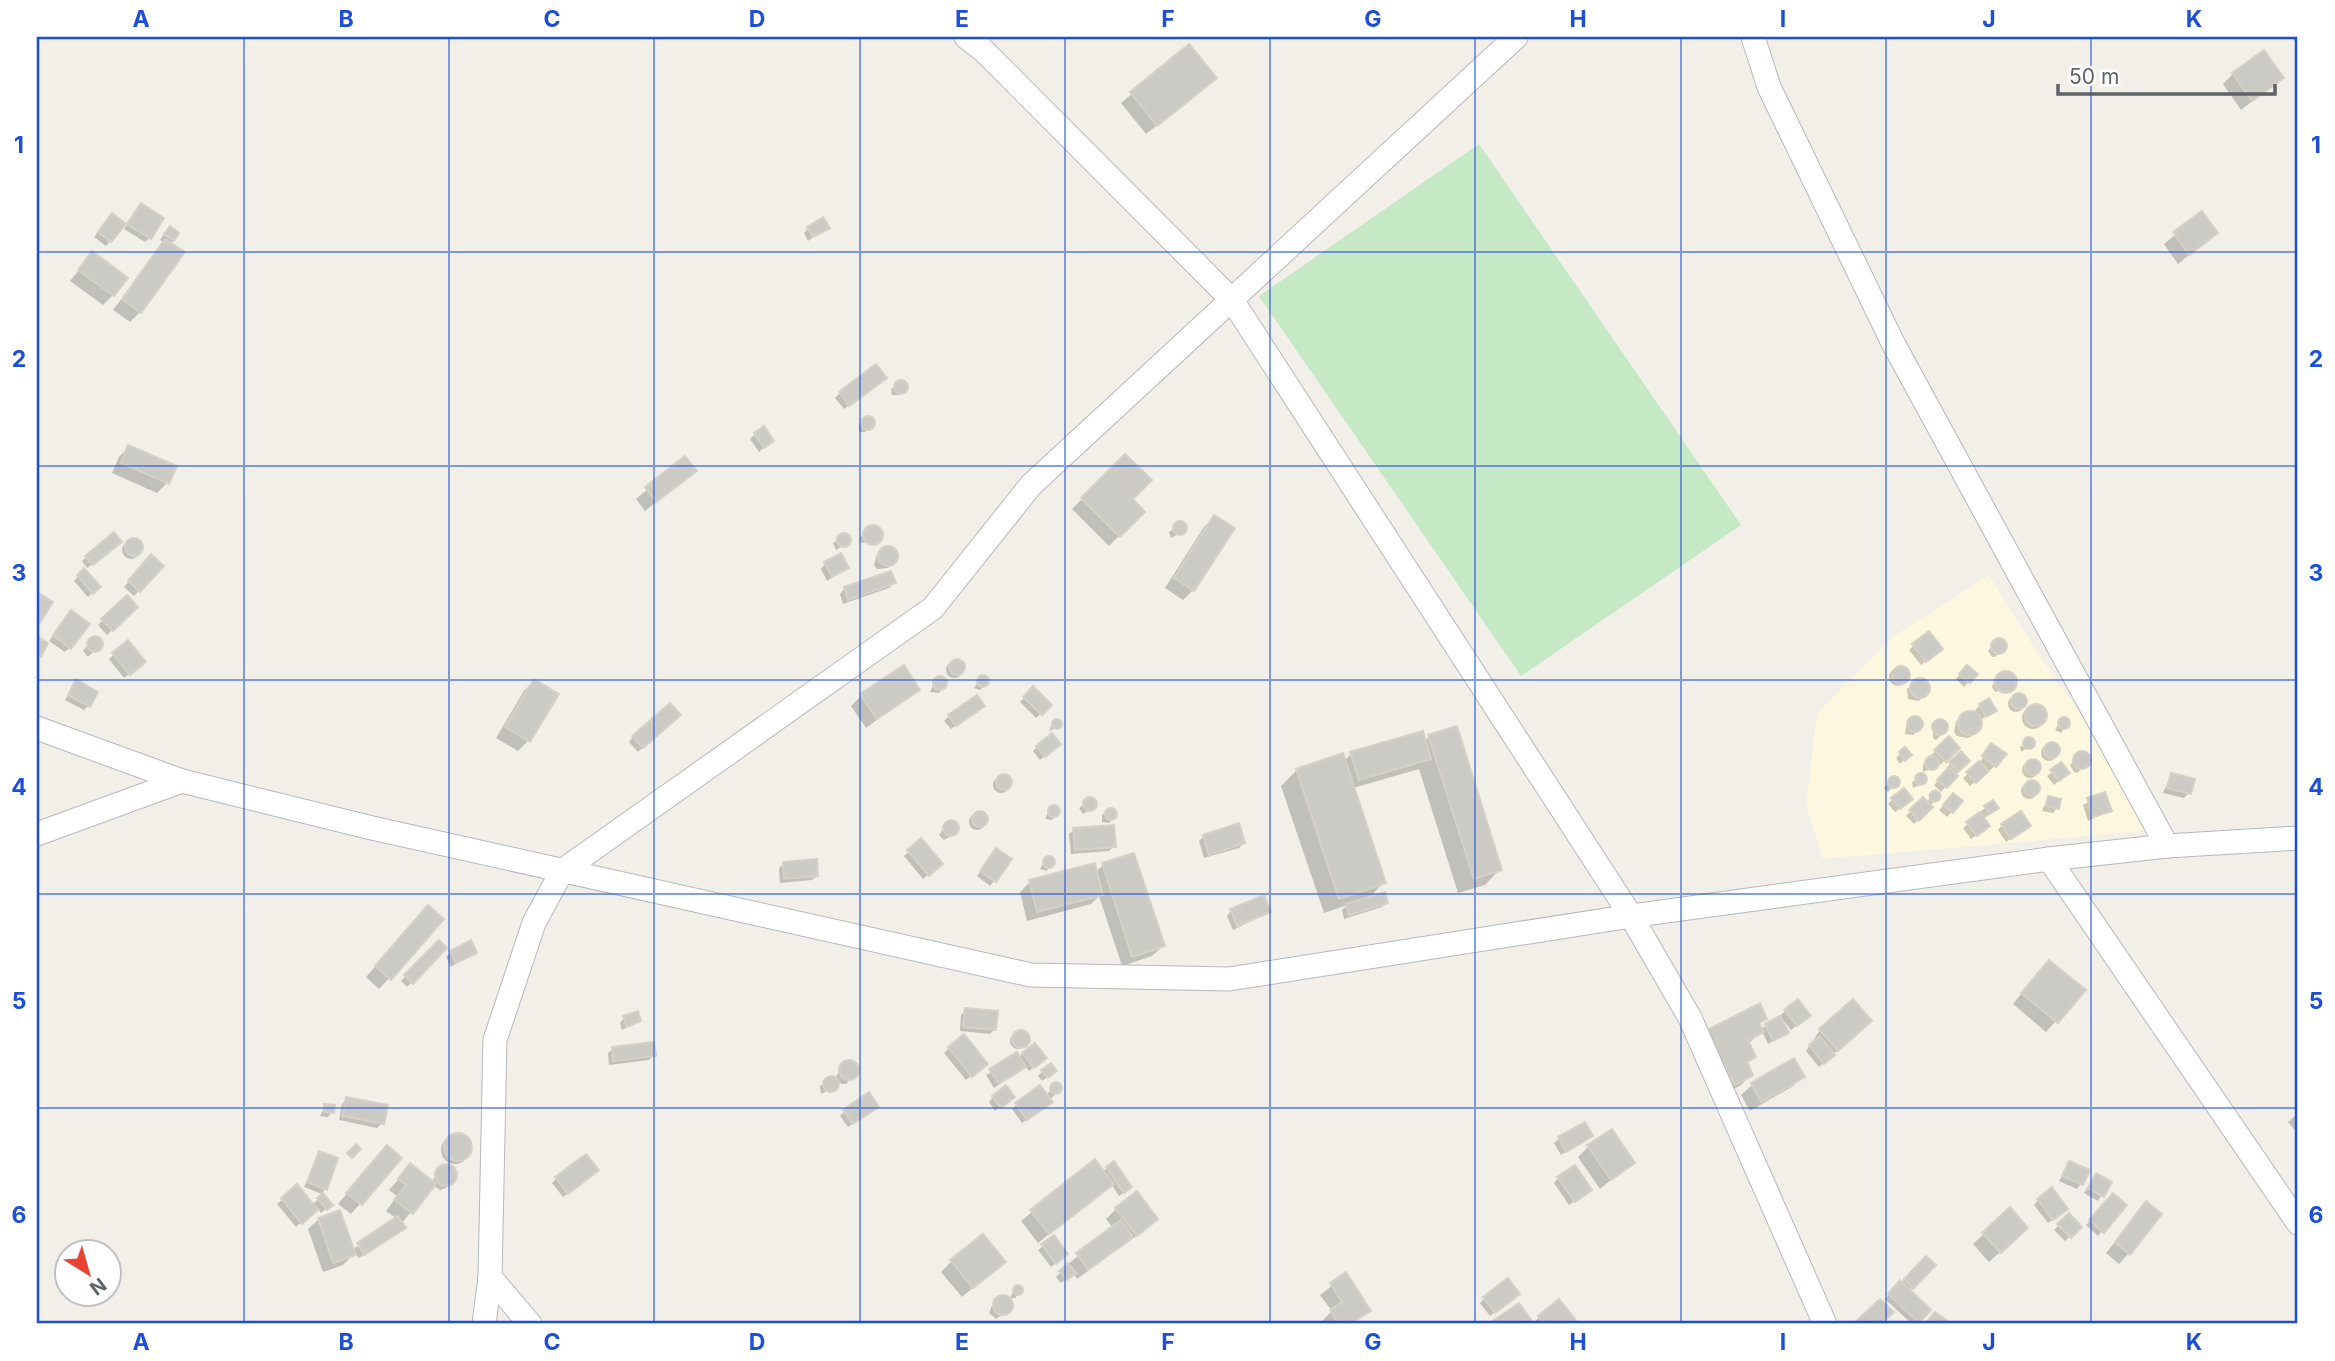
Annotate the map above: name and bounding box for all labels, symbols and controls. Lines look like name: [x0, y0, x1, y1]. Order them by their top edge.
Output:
text: A: [132, 5, 150, 33]
text: B: [338, 5, 354, 33]
text: C: [543, 5, 561, 33]
text: D: [749, 5, 765, 33]
text: E: [955, 5, 969, 33]
text: F: [1161, 5, 1175, 33]
text: G: [1364, 5, 1382, 33]
text: H: [1569, 5, 1587, 33]
text: I: [1780, 5, 1786, 33]
text: J: [1982, 5, 1996, 33]
text: K: [2186, 5, 2202, 33]
scale bar: [2058, 52, 2276, 96]
text: 50 m: [2069, 64, 2119, 89]
text: 1: [14, 131, 24, 159]
text: 1: [2311, 131, 2321, 159]
text: 2: [12, 345, 26, 373]
text: 2: [2309, 345, 2323, 373]
text: 3: [12, 559, 26, 587]
text: 3: [2309, 559, 2323, 587]
text: 4: [11, 773, 27, 801]
text: 4: [2308, 773, 2324, 801]
text: 5: [12, 987, 26, 1015]
text: 5: [2309, 987, 2323, 1015]
text: 6: [12, 1201, 26, 1229]
text: 6: [2309, 1201, 2323, 1229]
north arrow: [52, 1238, 122, 1308]
text: N: [85, 1273, 111, 1300]
text: A: [132, 1328, 150, 1356]
text: B: [338, 1328, 354, 1356]
text: C: [543, 1328, 561, 1356]
text: D: [749, 1328, 765, 1356]
text: E: [955, 1328, 969, 1356]
text: F: [1161, 1328, 1175, 1356]
text: G: [1364, 1328, 1382, 1356]
text: H: [1569, 1328, 1587, 1356]
text: I: [1780, 1328, 1786, 1356]
text: J: [1982, 1328, 1996, 1356]
text: K: [2186, 1328, 2202, 1356]

